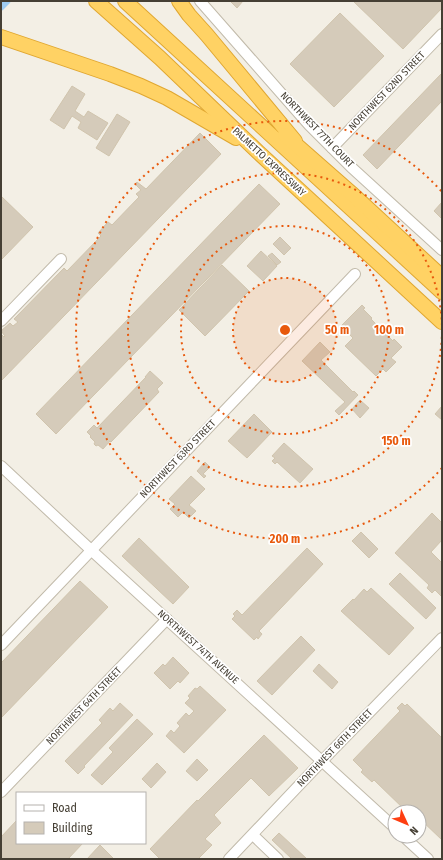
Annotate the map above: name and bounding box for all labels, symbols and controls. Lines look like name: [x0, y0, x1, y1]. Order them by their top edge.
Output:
street label: NORTHWEST 62ND STREET: [346, 49, 428, 133]
street label: NORTHWEST 77TH COURT: [278, 90, 356, 170]
street label: PALMETTO EXPRESSWAY: [230, 125, 308, 199]
centre of rings: [278, 323, 292, 337]
text: 50 m: [325, 323, 349, 337]
text: 100 m: [374, 323, 404, 337]
street label: NORTHWEST 63RD STREET: [138, 417, 219, 501]
text: 150 m: [381, 434, 411, 448]
text: 200 m: [269, 532, 300, 546]
street label: NORTHWEST 74TH AVENUE: [155, 608, 241, 687]
street label: NORTHWEST 64TH STREET: [44, 664, 124, 747]
street label: NORTHWEST 66TH STREET: [295, 706, 375, 789]
legend: [16, 792, 146, 844]
text: Road: [52, 801, 77, 815]
north arrow: [387, 804, 427, 844]
text: Building: [52, 821, 93, 835]
text: N: [407, 824, 421, 837]

